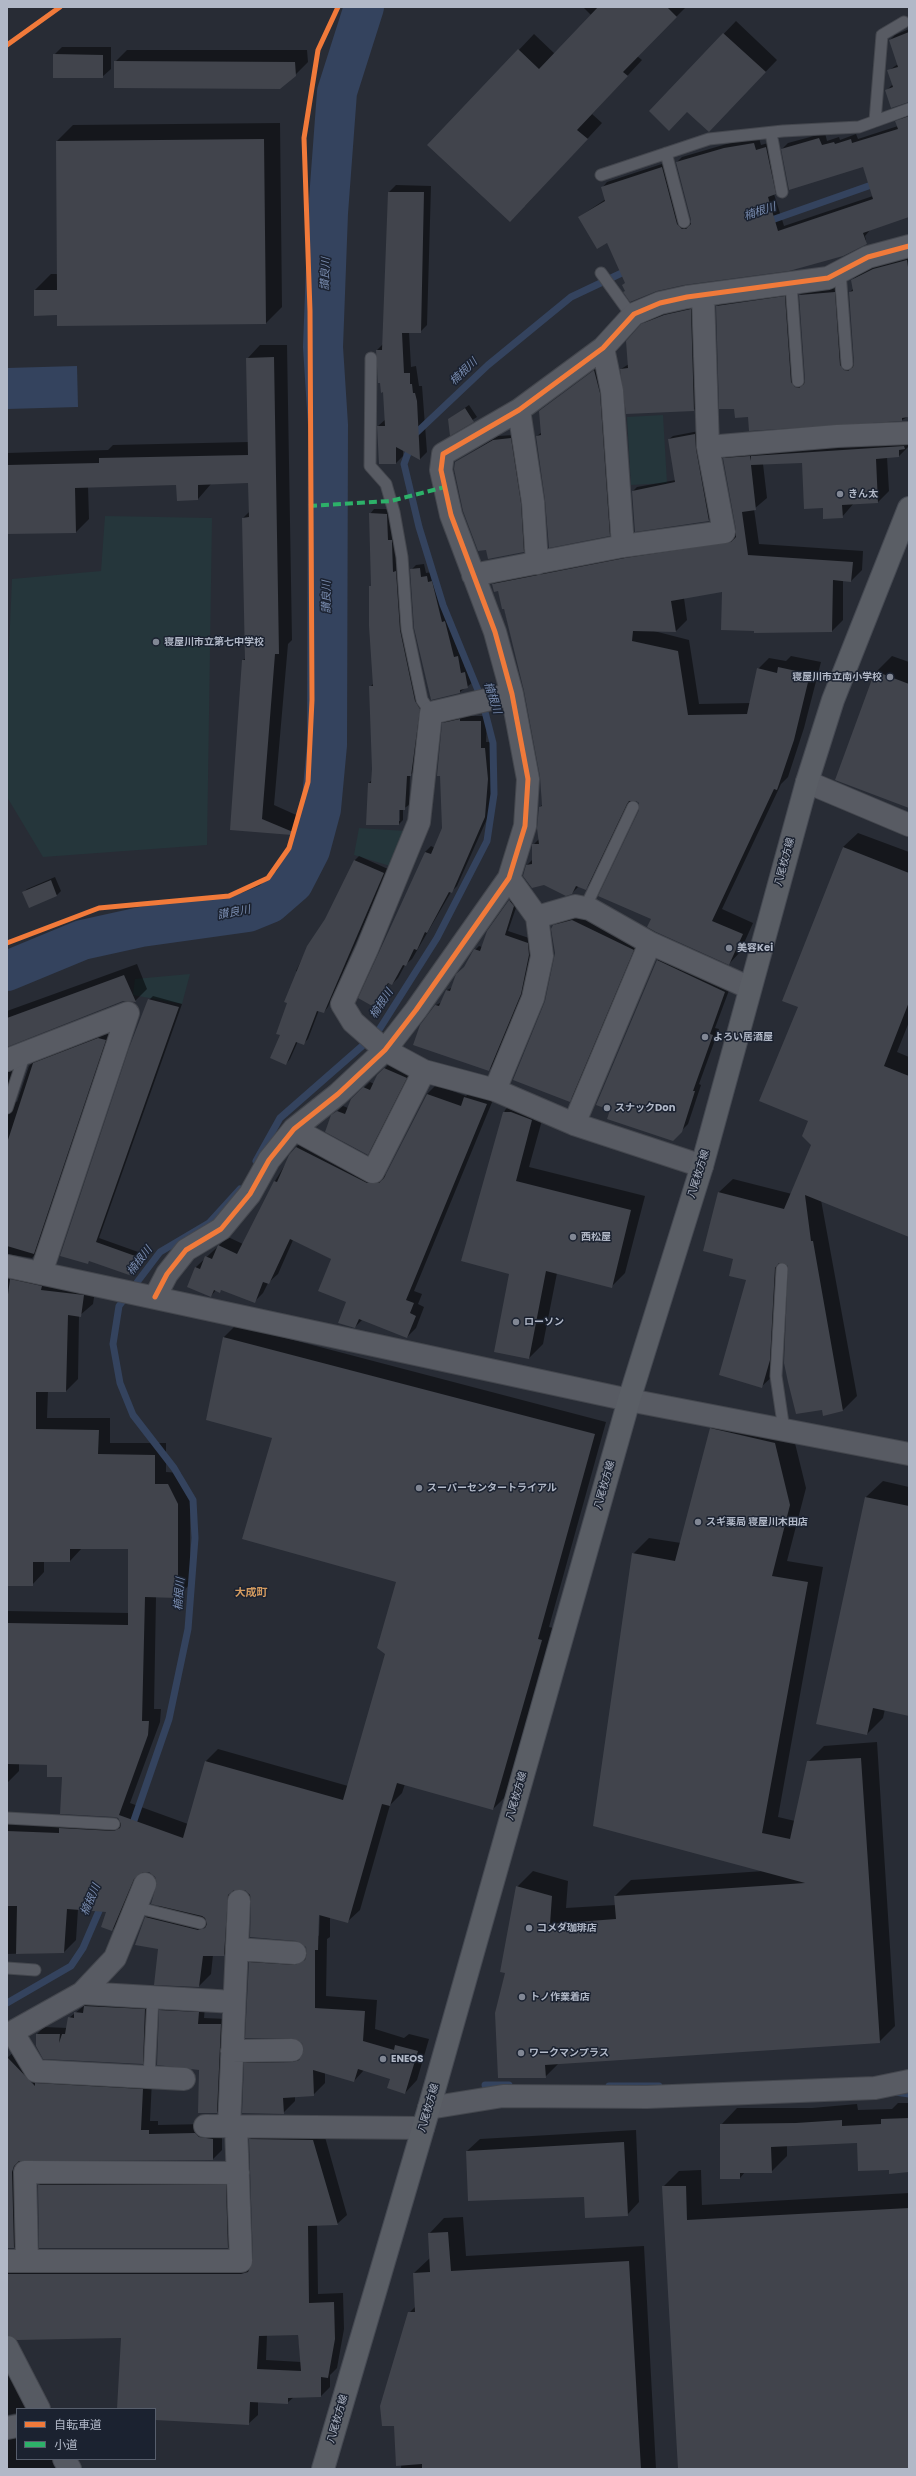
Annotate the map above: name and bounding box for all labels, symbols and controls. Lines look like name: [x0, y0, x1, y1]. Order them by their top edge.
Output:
water label: 楠根川: [742, 201, 778, 223]
water label: 讃良川: [319, 257, 333, 291]
water label: 楠根川: [448, 356, 480, 388]
place label: きん太: [848, 488, 878, 500]
marker: きん太: [835, 489, 845, 499]
water label: 讃良川: [320, 581, 334, 613]
place label: 寝屋川市立第七中学校: [164, 636, 264, 648]
marker: 寝屋川市立第七中学校: [151, 637, 161, 647]
place label: 寝屋川市立南小学校: [792, 671, 882, 683]
marker: 寝屋川市立南小学校: [885, 672, 895, 682]
water label: 楠根川: [481, 680, 503, 716]
street label: 八尾枚方線: [773, 836, 797, 888]
water label: 讃良川: [217, 903, 251, 923]
place label: 美容Kei: [737, 942, 773, 954]
marker: 美容Kei: [724, 943, 734, 953]
water label: 楠根川: [367, 987, 397, 1021]
place label: よろい居酒屋: [713, 1031, 773, 1043]
marker: よろい居酒屋: [700, 1032, 710, 1042]
place label: スナックDon: [615, 1102, 675, 1114]
marker: スナックDon: [602, 1103, 612, 1113]
street label: 八尾枚方線: [686, 1148, 712, 1200]
place label: 西松屋: [581, 1231, 611, 1243]
marker: 西松屋: [568, 1232, 578, 1242]
water label: 楠根川: [125, 1244, 155, 1278]
place label: ローソン: [524, 1316, 564, 1328]
marker: ローソン: [511, 1317, 521, 1327]
street label: 八尾枚方線: [592, 1459, 618, 1511]
place label: スーパーセンタートライアル: [427, 1482, 557, 1494]
marker: スーパーセンタートライアル: [414, 1483, 424, 1493]
place label: スギ薬局 寝屋川木田店: [706, 1516, 808, 1528]
marker: スギ薬局 寝屋川木田店: [693, 1517, 703, 1527]
water label: 楠根川: [172, 1577, 188, 1611]
district label: 大成町: [235, 1586, 267, 1600]
street label: 八尾枚方線: [504, 1770, 530, 1822]
water label: 楠根川: [78, 1882, 104, 1918]
place label: コメダ珈琲店: [537, 1922, 597, 1934]
marker: コメダ珈琲店: [524, 1923, 534, 1933]
place label: トノ作業着店: [530, 1991, 590, 2003]
marker: トノ作業着店: [517, 1992, 527, 2002]
place label: ワークマンプラス: [529, 2047, 609, 2059]
marker: ワークマンプラス: [516, 2048, 526, 2058]
place label: ENEOS: [391, 2053, 423, 2065]
marker: ENEOS: [378, 2054, 388, 2064]
street label: 八尾枚方線: [416, 2082, 442, 2134]
street label: 八尾枚方線: [325, 2393, 351, 2445]
legend: [16, 2408, 156, 2460]
text: 自転車道: [54, 2416, 102, 2433]
text: 小道: [54, 2436, 78, 2453]

